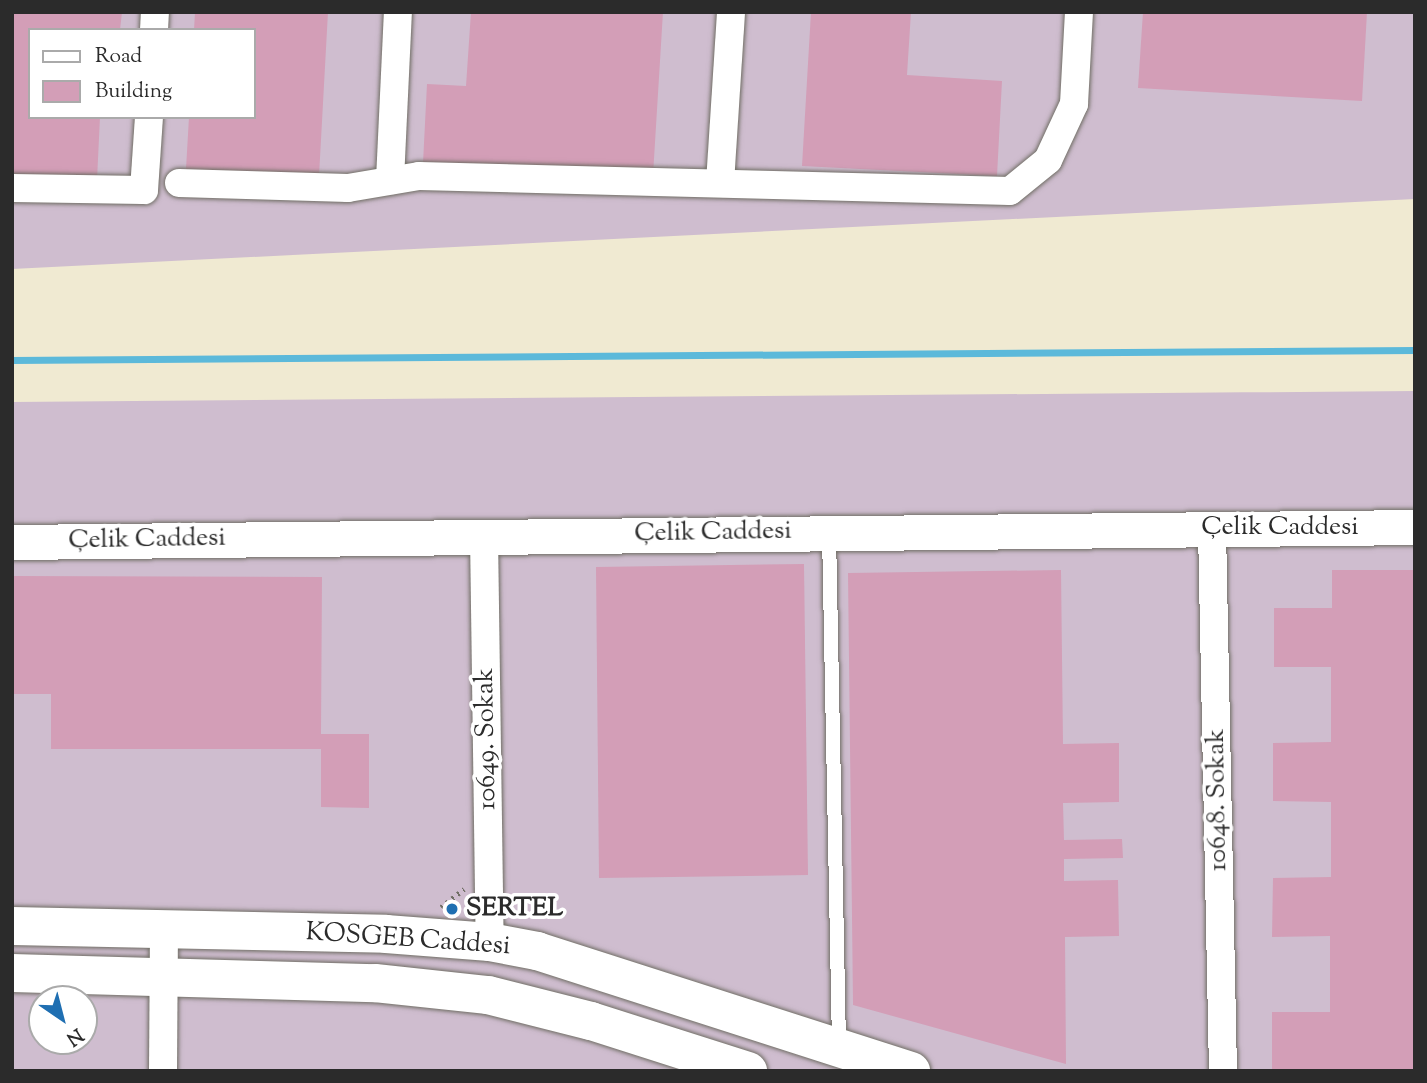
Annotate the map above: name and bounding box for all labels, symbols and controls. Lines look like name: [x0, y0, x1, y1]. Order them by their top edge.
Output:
legend: [28, 28, 256, 119]
text: Road: [95, 42, 142, 72]
text: Building: [95, 77, 172, 107]
street label: Çelik Caddesi: [1201, 512, 1359, 544]
street label: Çelik Caddesi: [634, 516, 792, 550]
street label: Çelik Caddesi: [68, 523, 226, 557]
street label: 10649. Sokak: [470, 668, 504, 810]
street label: 10648. Sokak: [1201, 728, 1235, 872]
place label: SERTEL: [466, 893, 563, 925]
marker: SERTEL: [444, 901, 460, 917]
street label: KOSGEB Caddesi: [305, 917, 511, 963]
north arrow: [28, 985, 98, 1055]
text: N: [60, 1021, 88, 1051]

